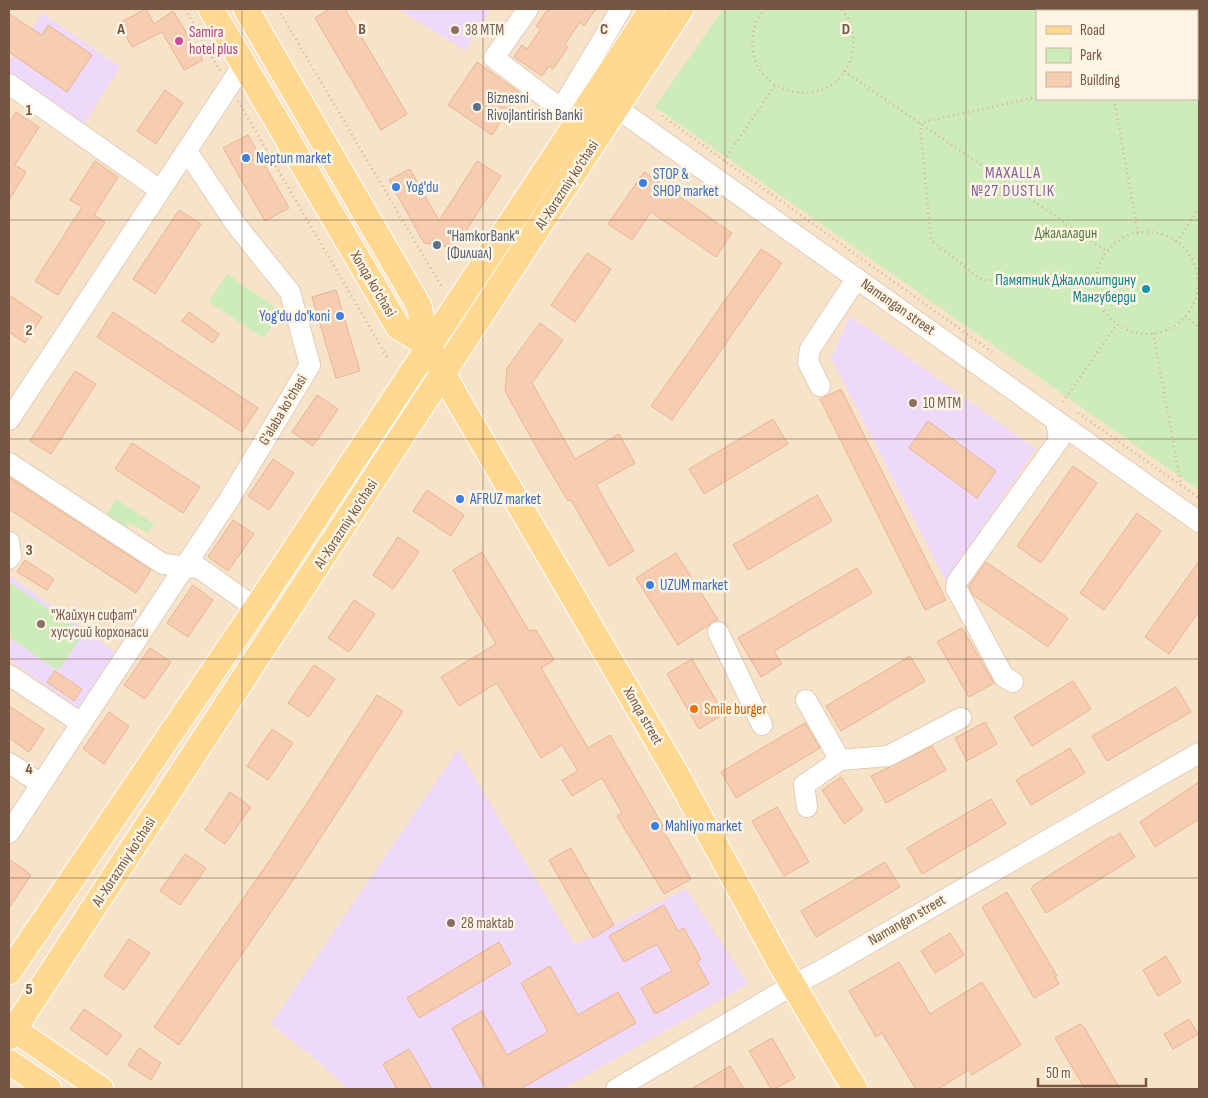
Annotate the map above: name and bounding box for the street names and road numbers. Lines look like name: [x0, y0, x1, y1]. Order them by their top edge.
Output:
street label: Al-Xorazmiy ko’chasi: [531, 137, 603, 234]
street label: Xonqa ko'chasi: [345, 247, 400, 321]
street label: Namangan street: [857, 274, 939, 340]
street label: G'alaba ko'chasi: [255, 371, 312, 449]
street label: Al-Xorazmiy ko’chasi: [310, 476, 382, 573]
street label: Xonqa street: [618, 683, 667, 749]
street label: Al-Xorazmiy ko’chasi: [88, 814, 160, 911]
street label: Namangan street: [865, 890, 949, 950]

